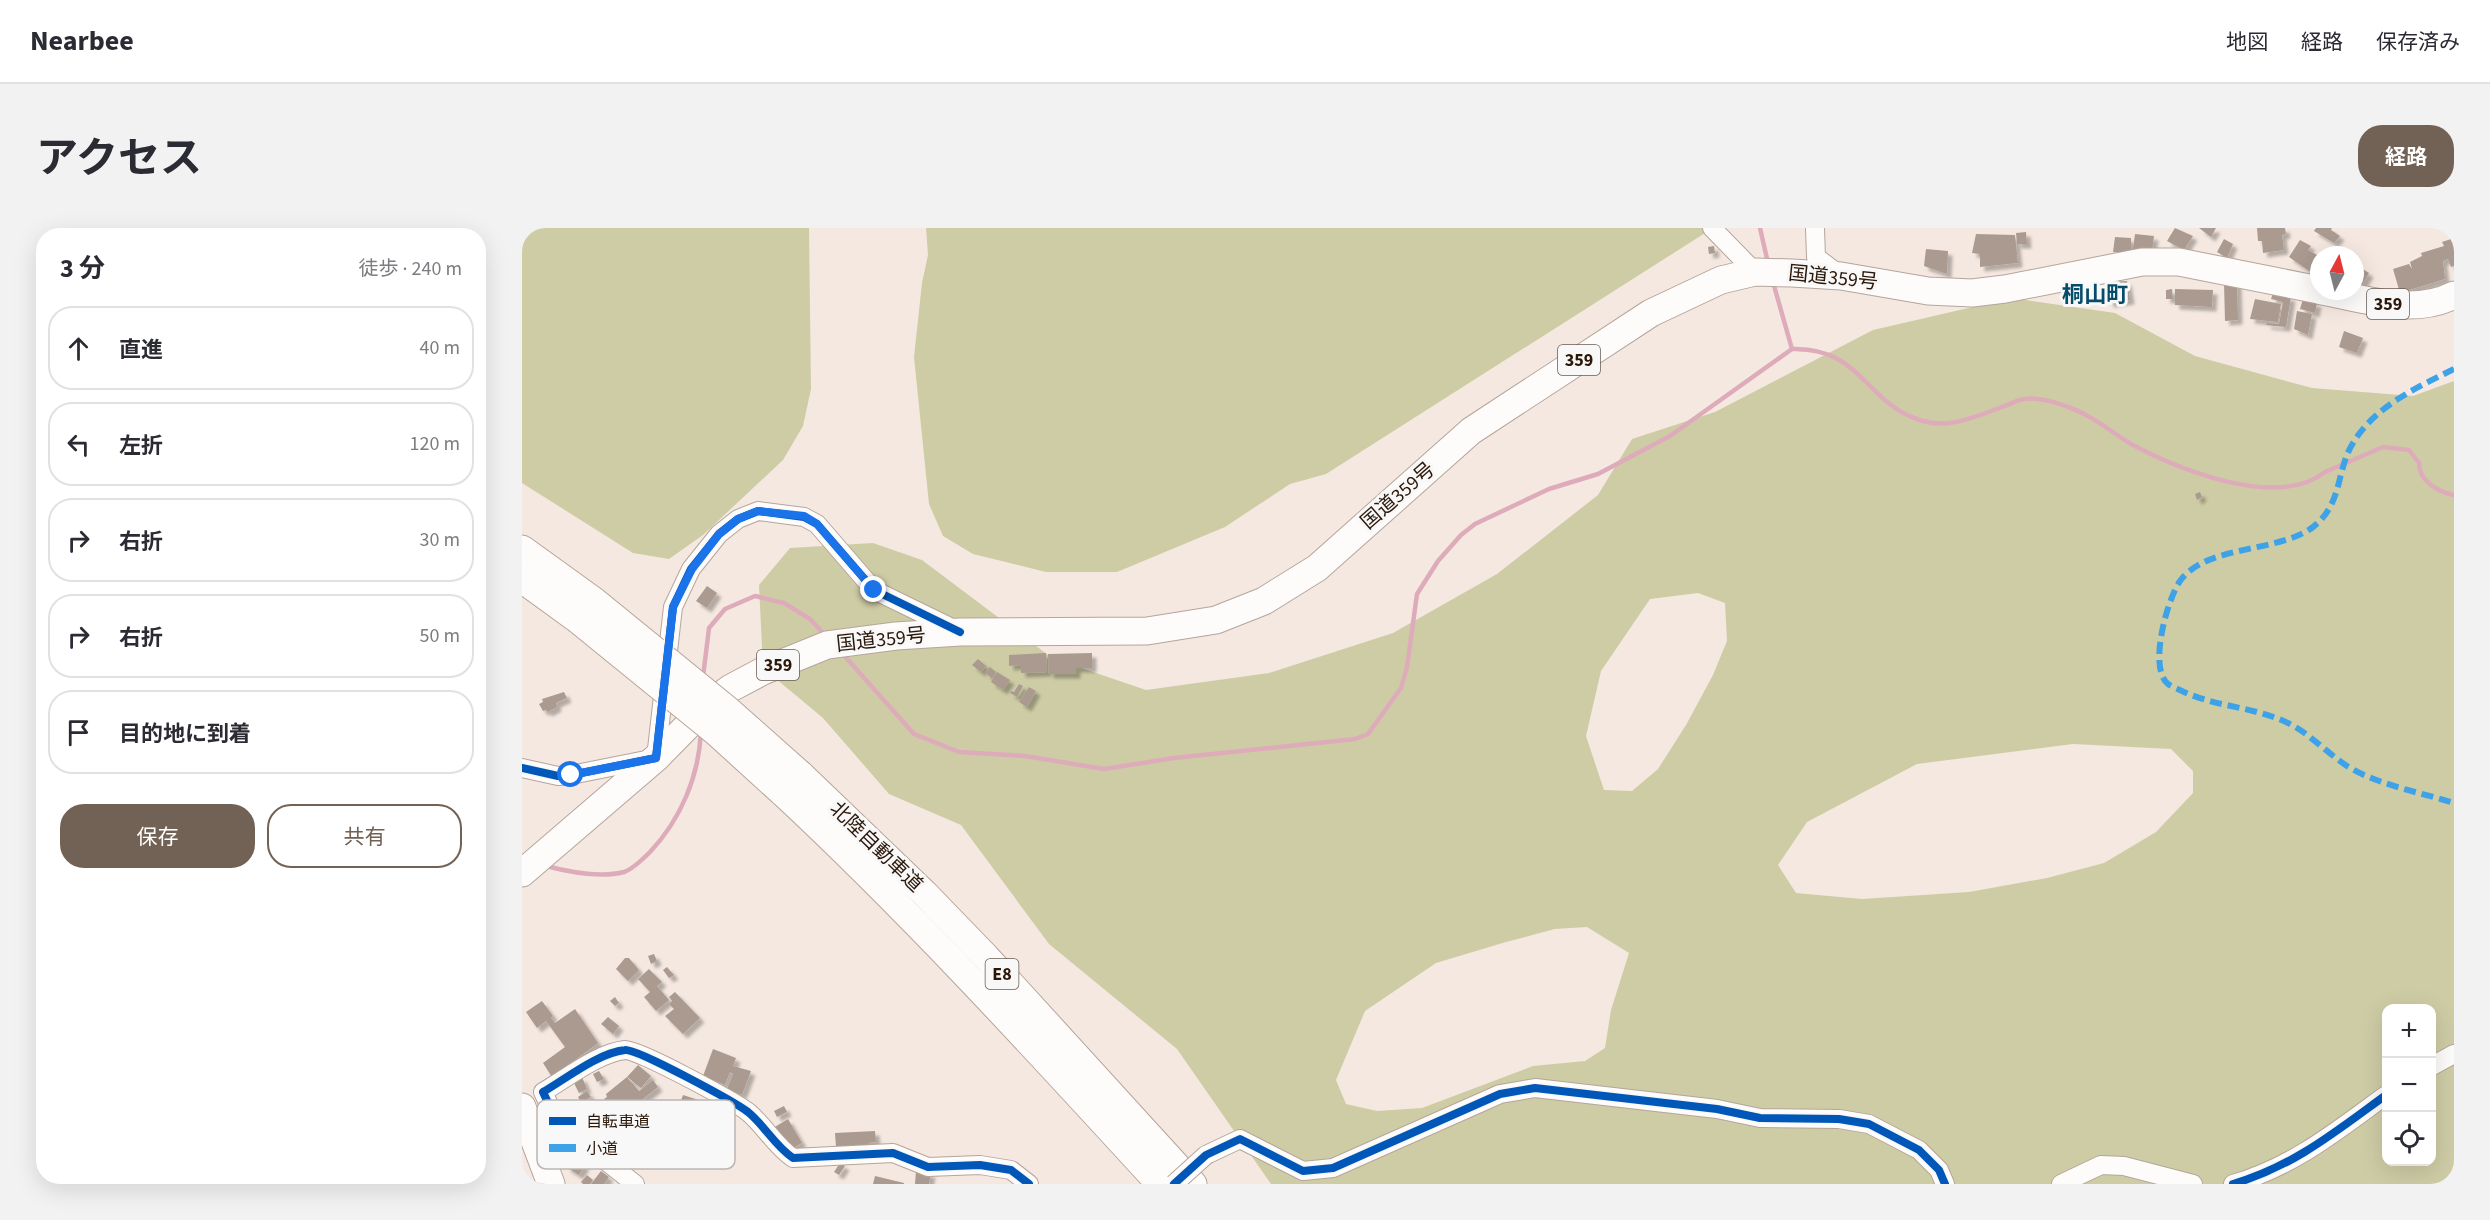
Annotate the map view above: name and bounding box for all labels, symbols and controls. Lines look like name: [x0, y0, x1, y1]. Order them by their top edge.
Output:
text: Nearbee: [30, 21, 134, 61]
text: 地図: [2226, 27, 2268, 57]
text: 経路: [2301, 27, 2343, 57]
text: 保存済み: [2376, 27, 2460, 57]
button: 経路: [2358, 125, 2454, 187]
text: アクセス: [36, 129, 202, 189]
north arrow: [2310, 246, 2364, 300]
text: 3 分: [60, 250, 105, 287]
text: 徒歩 · 240 m: [359, 255, 462, 283]
street label: 国道359号: [1787, 259, 1879, 297]
district label: 桐山町: [2062, 279, 2128, 311]
road number: 359: [2367, 289, 2409, 319]
icon: ahead: [62, 332, 95, 365]
text: 直進: [119, 334, 163, 366]
text: 40 m: [420, 334, 460, 362]
road number: 359: [1558, 345, 1600, 375]
icon: left: [62, 428, 95, 461]
text: 左折: [119, 430, 163, 462]
text: 120 m: [410, 430, 460, 458]
street label: 国道359号: [1355, 456, 1441, 536]
icon: right: [62, 524, 95, 557]
text: 右折: [119, 526, 163, 558]
text: 30 m: [420, 526, 460, 554]
route end: [860, 576, 886, 602]
icon: right: [62, 620, 95, 653]
street label: 国道359号: [835, 621, 927, 659]
text: 右折: [119, 622, 163, 654]
text: 50 m: [420, 622, 460, 650]
road number: 359: [757, 650, 799, 680]
icon: arrive: [62, 716, 95, 749]
text: 目的地に到着: [119, 718, 251, 750]
route start: [557, 761, 583, 787]
street label: 北陸自動車道: [823, 795, 929, 899]
button: 保存: [60, 804, 255, 868]
button: 共有: [267, 804, 462, 868]
road number: E8: [986, 959, 1018, 989]
map controls: [2382, 1004, 2436, 1166]
button: +: [2382, 1004, 2436, 1058]
button: −: [2382, 1058, 2436, 1112]
legend: [537, 1100, 735, 1169]
text: 自転車道: [586, 1111, 650, 1133]
button: locate: [2382, 1112, 2436, 1166]
text: 小道: [586, 1138, 618, 1160]

